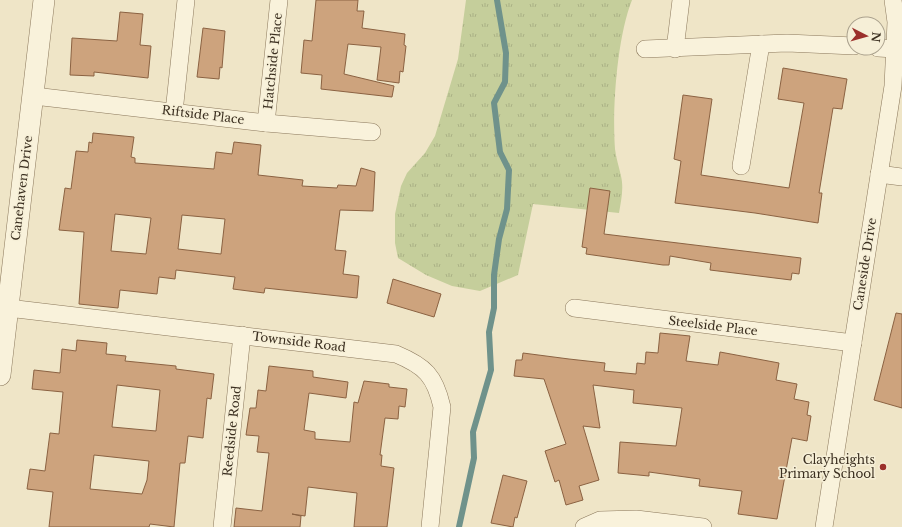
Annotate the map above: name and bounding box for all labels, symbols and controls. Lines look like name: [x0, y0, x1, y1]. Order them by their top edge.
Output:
street label: Hatchside Place: [260, 12, 285, 110]
north arrow: [846, 16, 886, 56]
text: N: [868, 31, 883, 44]
street label: Riftside Place: [161, 102, 245, 127]
street label: Canehaven Drive: [8, 134, 35, 241]
street label: Caneside Drive: [850, 216, 879, 311]
street label: Steelside Place: [668, 313, 759, 338]
street label: Townside Road: [251, 328, 347, 355]
street label: Reedside Road: [219, 385, 244, 477]
place label: Clayheights Primary School: [779, 452, 875, 481]
marker: Clayheights Primary School: [878, 462, 888, 472]

